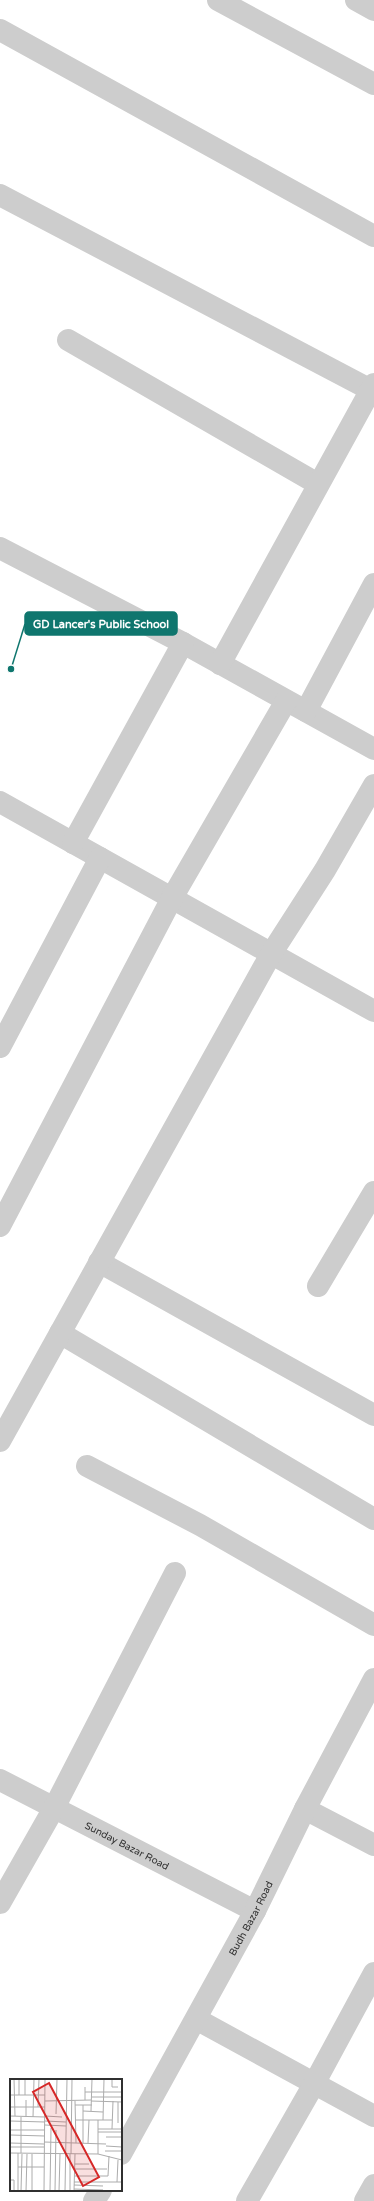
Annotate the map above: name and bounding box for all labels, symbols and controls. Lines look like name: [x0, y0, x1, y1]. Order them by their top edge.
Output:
callout: GD Lancer's Public School: [25, 612, 177, 635]
text: GD Lancer's Public School: [33, 618, 169, 631]
street label: Sunday Bazar Road: [83, 1820, 171, 1873]
street label: Budh Bazar Road: [227, 1879, 276, 1958]
inset map: [10, 2079, 122, 2191]

